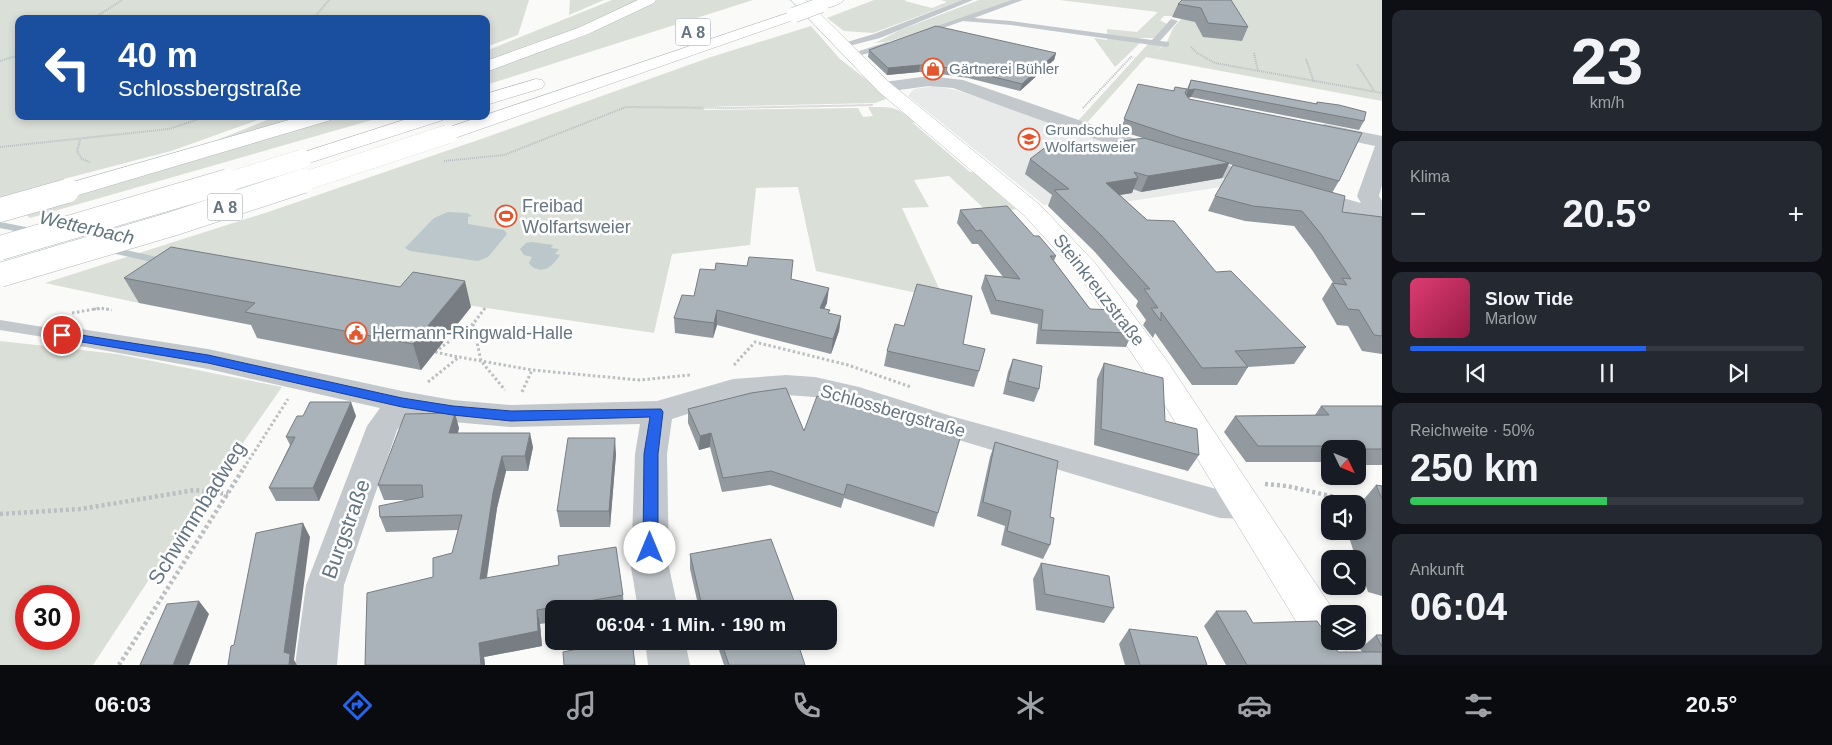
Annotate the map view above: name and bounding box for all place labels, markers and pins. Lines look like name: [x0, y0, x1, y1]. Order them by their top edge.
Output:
shop icon: Gärtnerei Bühler: [921, 57, 945, 81]
place label: Gärtnerei Bühler: [949, 60, 1059, 77]
place label: Grundschule Wolfartsweier: [1045, 121, 1136, 155]
school or university icon: Grundschule Wolfartsweier: [1017, 127, 1041, 151]
place label: Freibad Wolfartsweier: [522, 196, 631, 237]
sports icon: Freibad Wolfartsweier: [494, 204, 518, 228]
pin: [41, 314, 83, 356]
public building icon: Hermann-Ringwald-Halle: [344, 321, 368, 345]
place label: Hermann-Ringwald-Halle: [372, 323, 573, 343]

